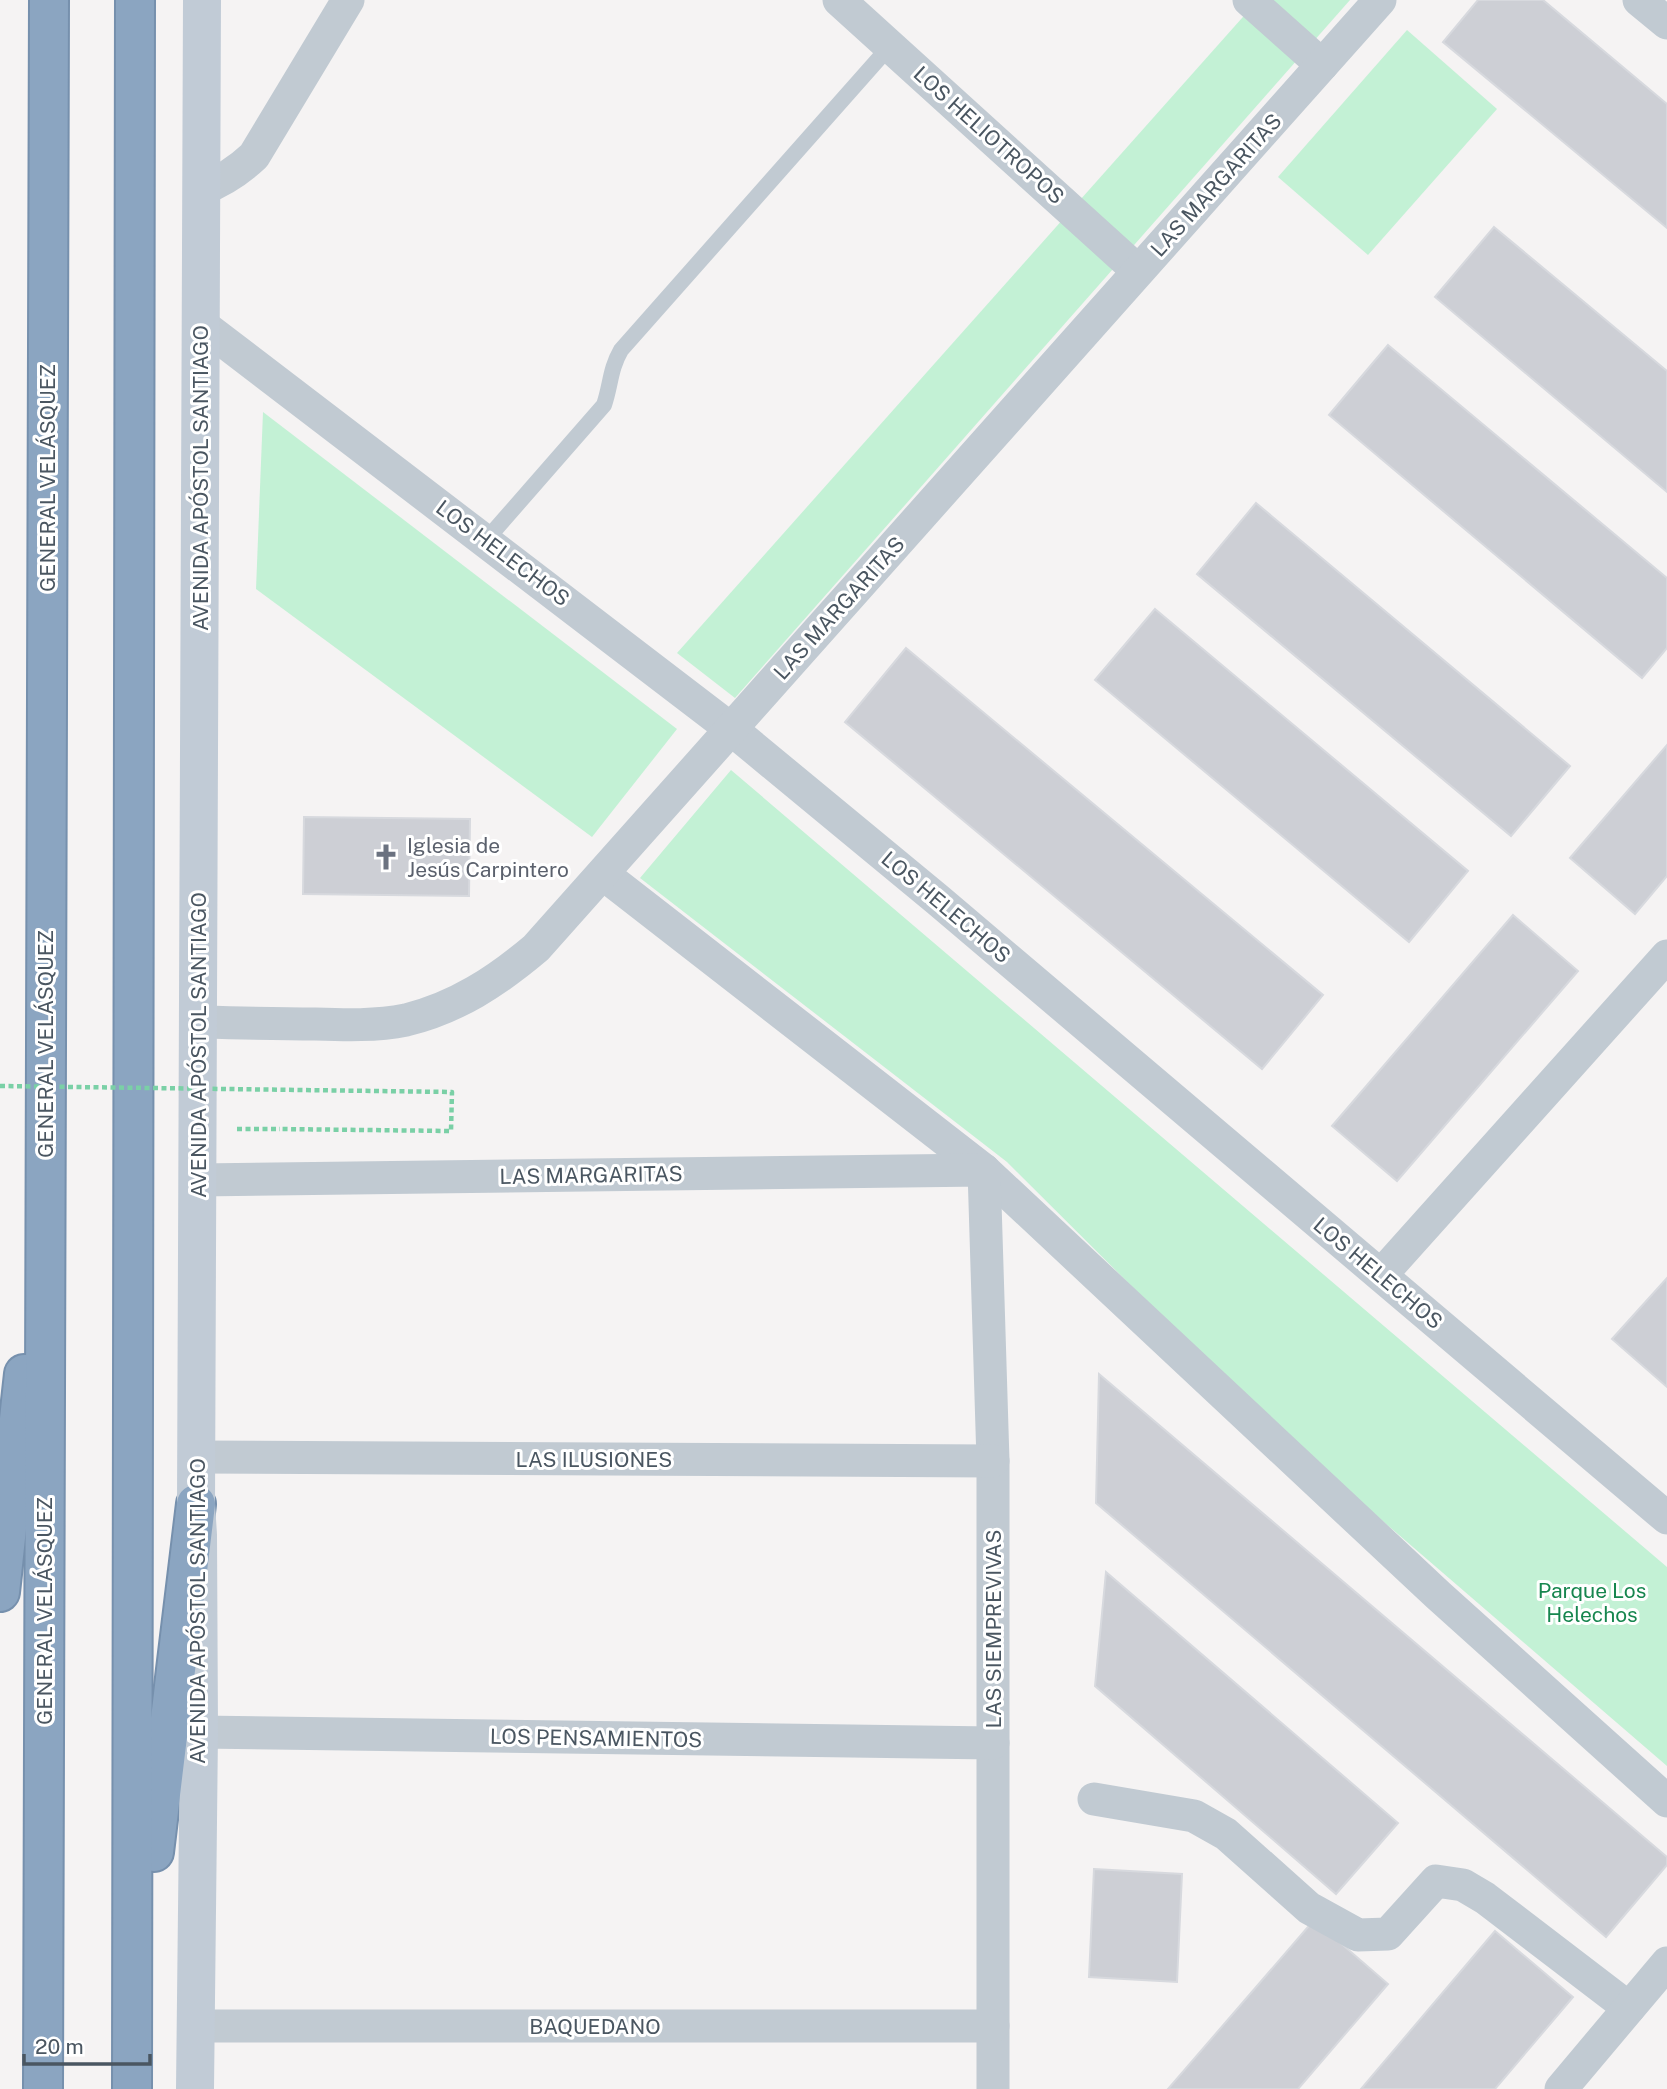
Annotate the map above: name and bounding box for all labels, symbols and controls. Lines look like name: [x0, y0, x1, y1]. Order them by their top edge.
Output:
street label: LOS HELIOTROPOS: [909, 61, 1069, 209]
street label: LAS MARGARITAS: [1145, 108, 1287, 262]
street label: AVENIDA APÓSTOL SANTIAGO: [188, 325, 213, 631]
street label: GENERAL VELÁSQUEZ: [35, 364, 60, 592]
street label: LOS HELECHOS: [431, 495, 575, 611]
street label: LAS MARGARITAS: [768, 531, 910, 685]
place label: Iglesia de Jesús Carpintero: [407, 833, 569, 882]
church icon: Iglesia de Jesús Carpintero: [371, 842, 401, 872]
street label: LOS HELECHOS: [876, 846, 1016, 968]
street label: AVENIDA APÓSTOL SANTIAGO: [186, 892, 211, 1198]
street label: GENERAL VELÁSQUEZ: [33, 930, 58, 1158]
street label: LAS MARGARITAS: [499, 1161, 683, 1189]
street label: LOS HELECHOS: [1308, 1212, 1448, 1334]
street label: LAS ILUSIONES: [516, 1447, 672, 1472]
street label: AVENIDA APÓSTOL SANTIAGO: [185, 1458, 210, 1764]
street label: GENERAL VELÁSQUEZ: [32, 1497, 57, 1725]
street label: LAS SIEMPREVIVAS: [981, 1529, 1006, 1729]
park label: Parque Los Helechos: [1538, 1578, 1646, 1627]
street label: LOS PENSAMIENTOS: [490, 1724, 702, 1752]
street label: BAQUEDANO: [529, 2014, 661, 2039]
scale bar: [24, 2022, 150, 2066]
text: 20 m: [35, 2034, 84, 2059]

